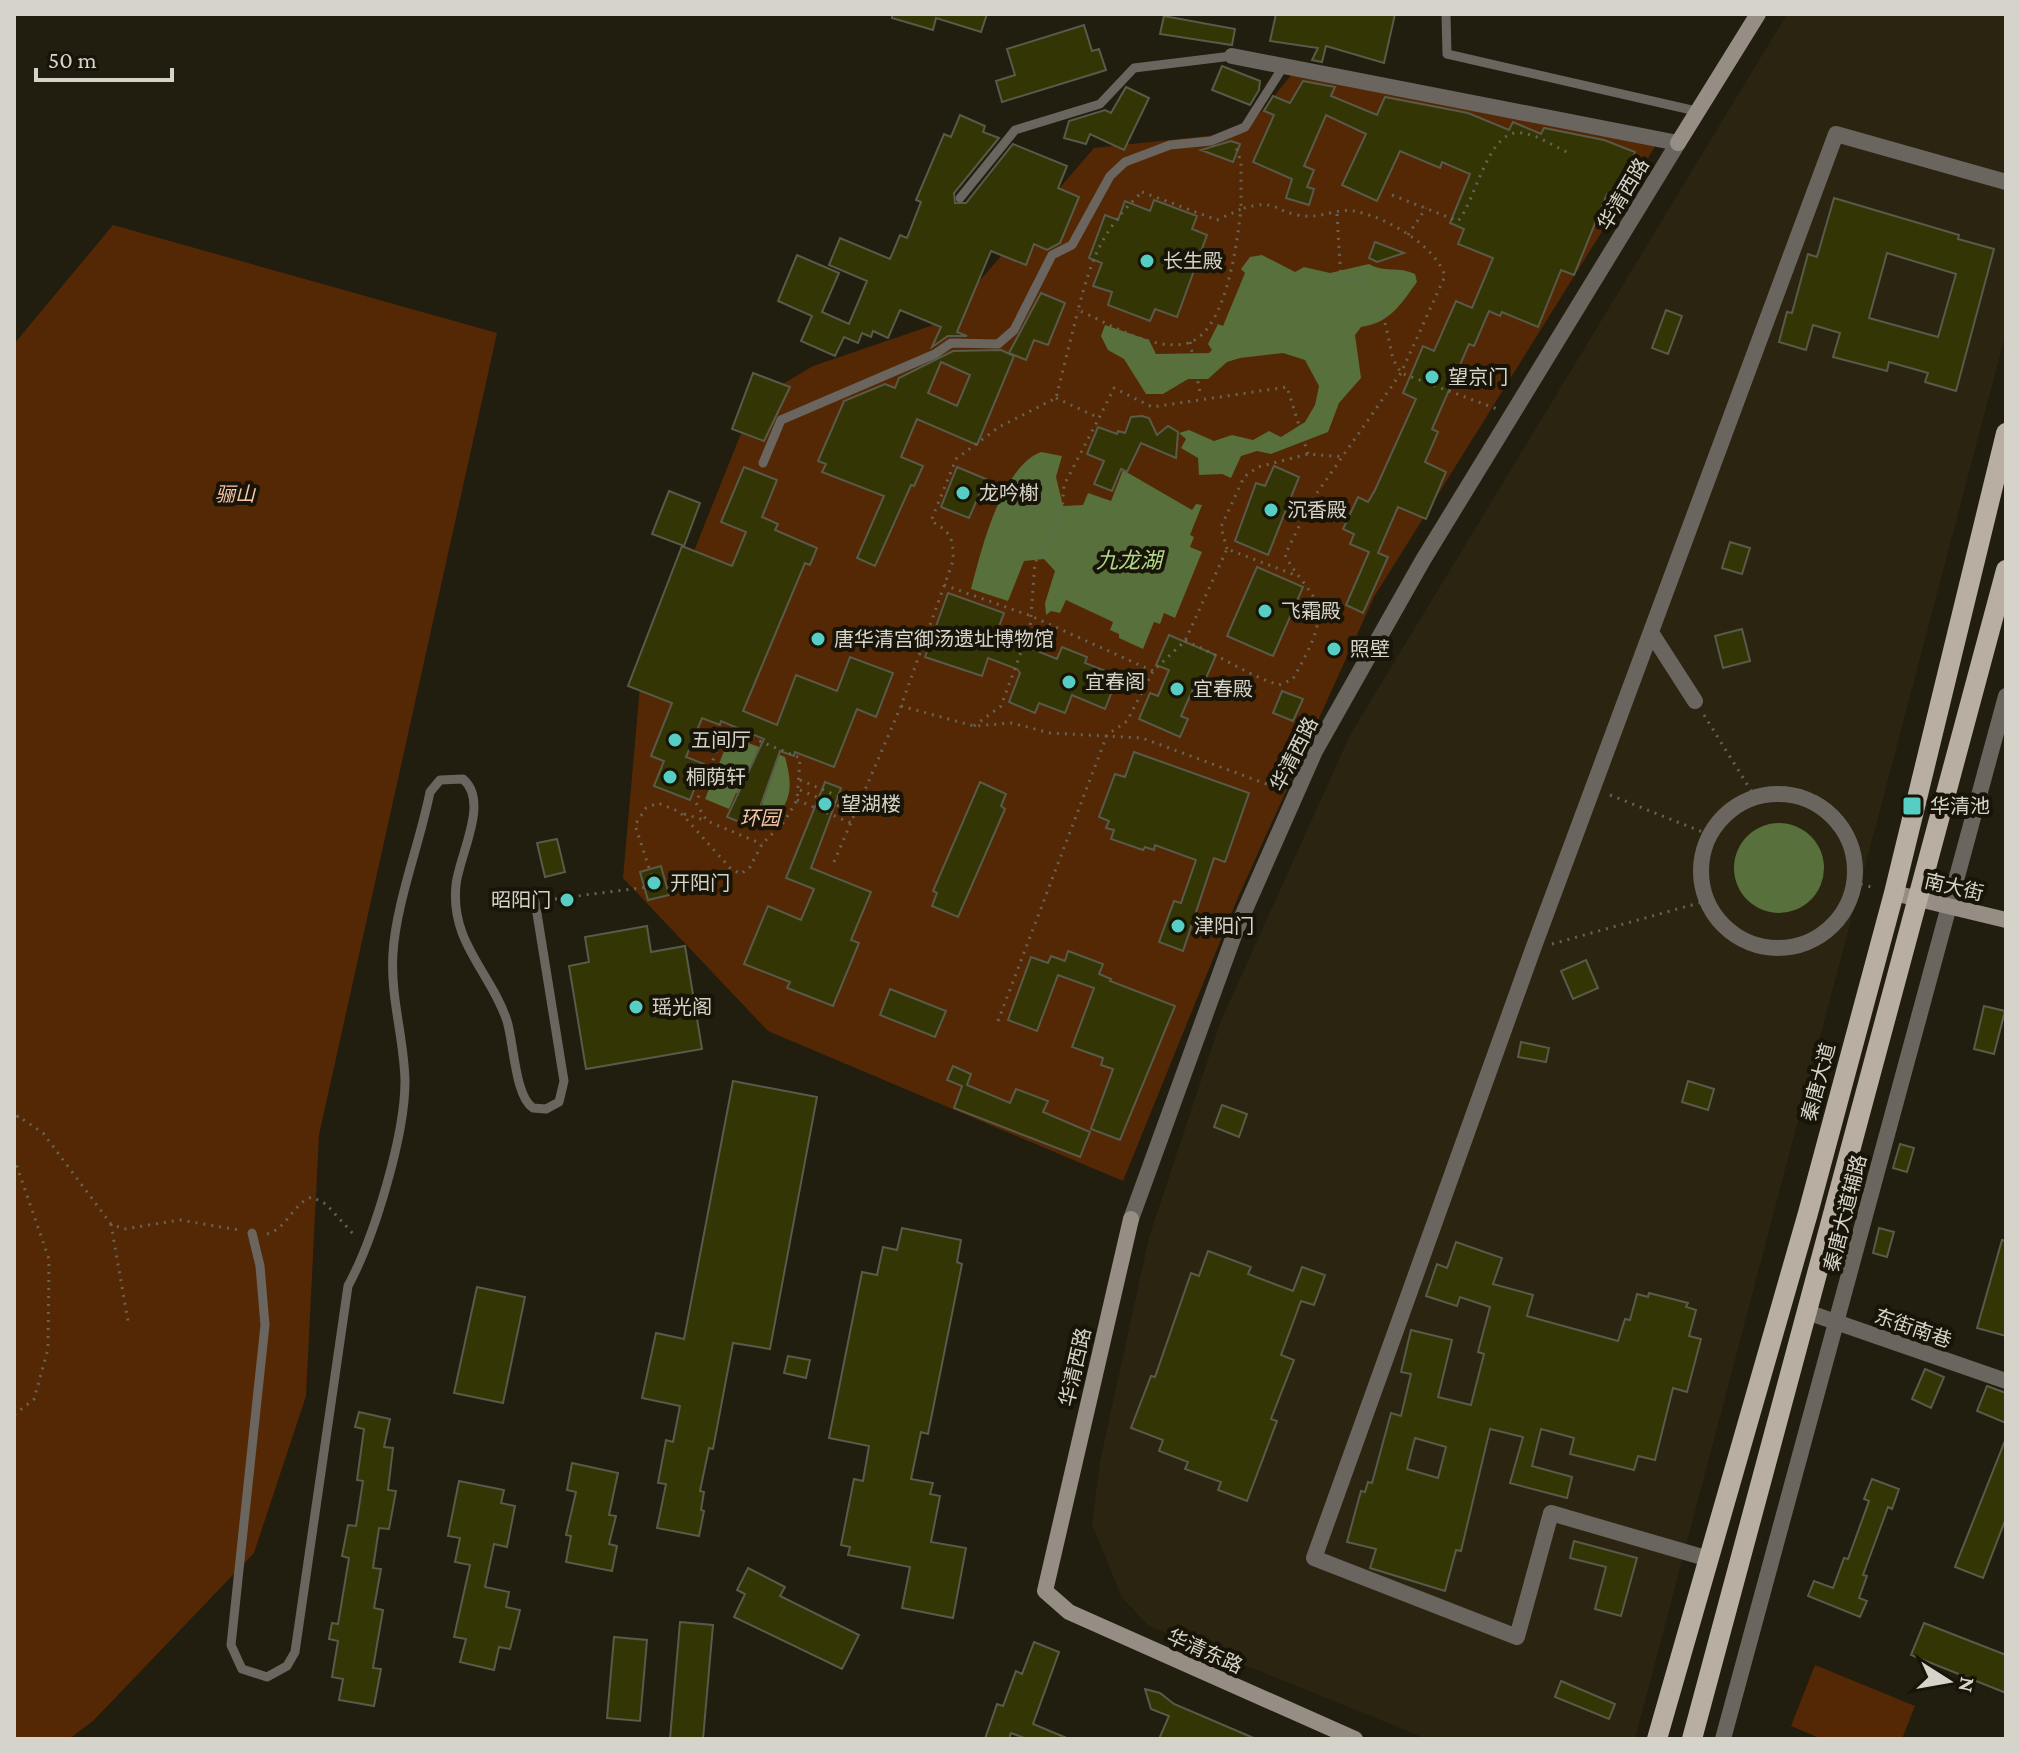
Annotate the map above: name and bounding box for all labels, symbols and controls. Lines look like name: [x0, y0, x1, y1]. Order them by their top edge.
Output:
scale bar: [36, 32, 172, 82]
text: 50 m: [48, 46, 97, 73]
street label: 华清西路: [1593, 154, 1653, 234]
place label: 长生殿: [1163, 250, 1223, 272]
marker: 长生殿: [1138, 252, 1156, 270]
place label: 望京门: [1448, 366, 1508, 388]
marker: 望京门: [1423, 368, 1441, 386]
place label: 龙吟榭: [979, 482, 1039, 504]
park label: 骊山: [215, 483, 257, 505]
marker: 龙吟榭: [954, 484, 972, 502]
place label: 沉香殿: [1287, 499, 1347, 521]
marker: 沉香殿: [1262, 501, 1280, 519]
water label: 九龙湖: [1096, 548, 1165, 573]
place label: 飞霜殿: [1281, 600, 1341, 622]
marker: 飞霜殿: [1256, 602, 1274, 620]
place label: 唐华清宫御汤遗址博物馆: [834, 628, 1054, 650]
marker: 唐华清宫御汤遗址博物馆: [809, 630, 827, 648]
place label: 照壁: [1350, 638, 1390, 660]
marker: 照壁: [1325, 640, 1343, 658]
place label: 宜春阁: [1085, 671, 1145, 693]
marker: 宜春阁: [1060, 673, 1078, 691]
place label: 宜春殿: [1193, 678, 1253, 700]
marker: 宜春殿: [1168, 680, 1186, 698]
street label: 华清西路: [1266, 713, 1322, 795]
place label: 五间厅: [691, 729, 751, 751]
marker: 五间厅: [666, 731, 684, 749]
place label: 桐荫轩: [686, 766, 746, 788]
marker: 桐荫轩: [661, 768, 679, 786]
place label: 望湖楼: [841, 793, 901, 815]
marker: 望湖楼: [816, 795, 834, 813]
marker: 华清池: [1901, 795, 1923, 817]
place label: 华清池: [1930, 795, 1990, 817]
park label: 环园: [740, 807, 783, 829]
street label: 南大街: [1922, 870, 1986, 904]
place label: 开阳门: [670, 872, 730, 894]
marker: 开阳门: [645, 874, 663, 892]
place label: 昭阳门: [491, 889, 551, 911]
marker: 昭阳门: [558, 891, 576, 909]
place label: 津阳门: [1194, 915, 1254, 937]
marker: 津阳门: [1169, 917, 1187, 935]
place label: 瑶光阁: [652, 996, 712, 1018]
marker: 瑶光阁: [627, 998, 645, 1016]
street label: 秦唐大道: [1797, 1041, 1839, 1123]
street label: 秦唐大道辅路: [1820, 1152, 1870, 1274]
street label: 东街南巷: [1872, 1305, 1954, 1351]
street label: 华清西路: [1055, 1326, 1095, 1408]
street label: 华清东路: [1164, 1625, 1246, 1677]
north arrow: [1908, 1641, 1988, 1721]
text: N: [1953, 1675, 1981, 1694]

